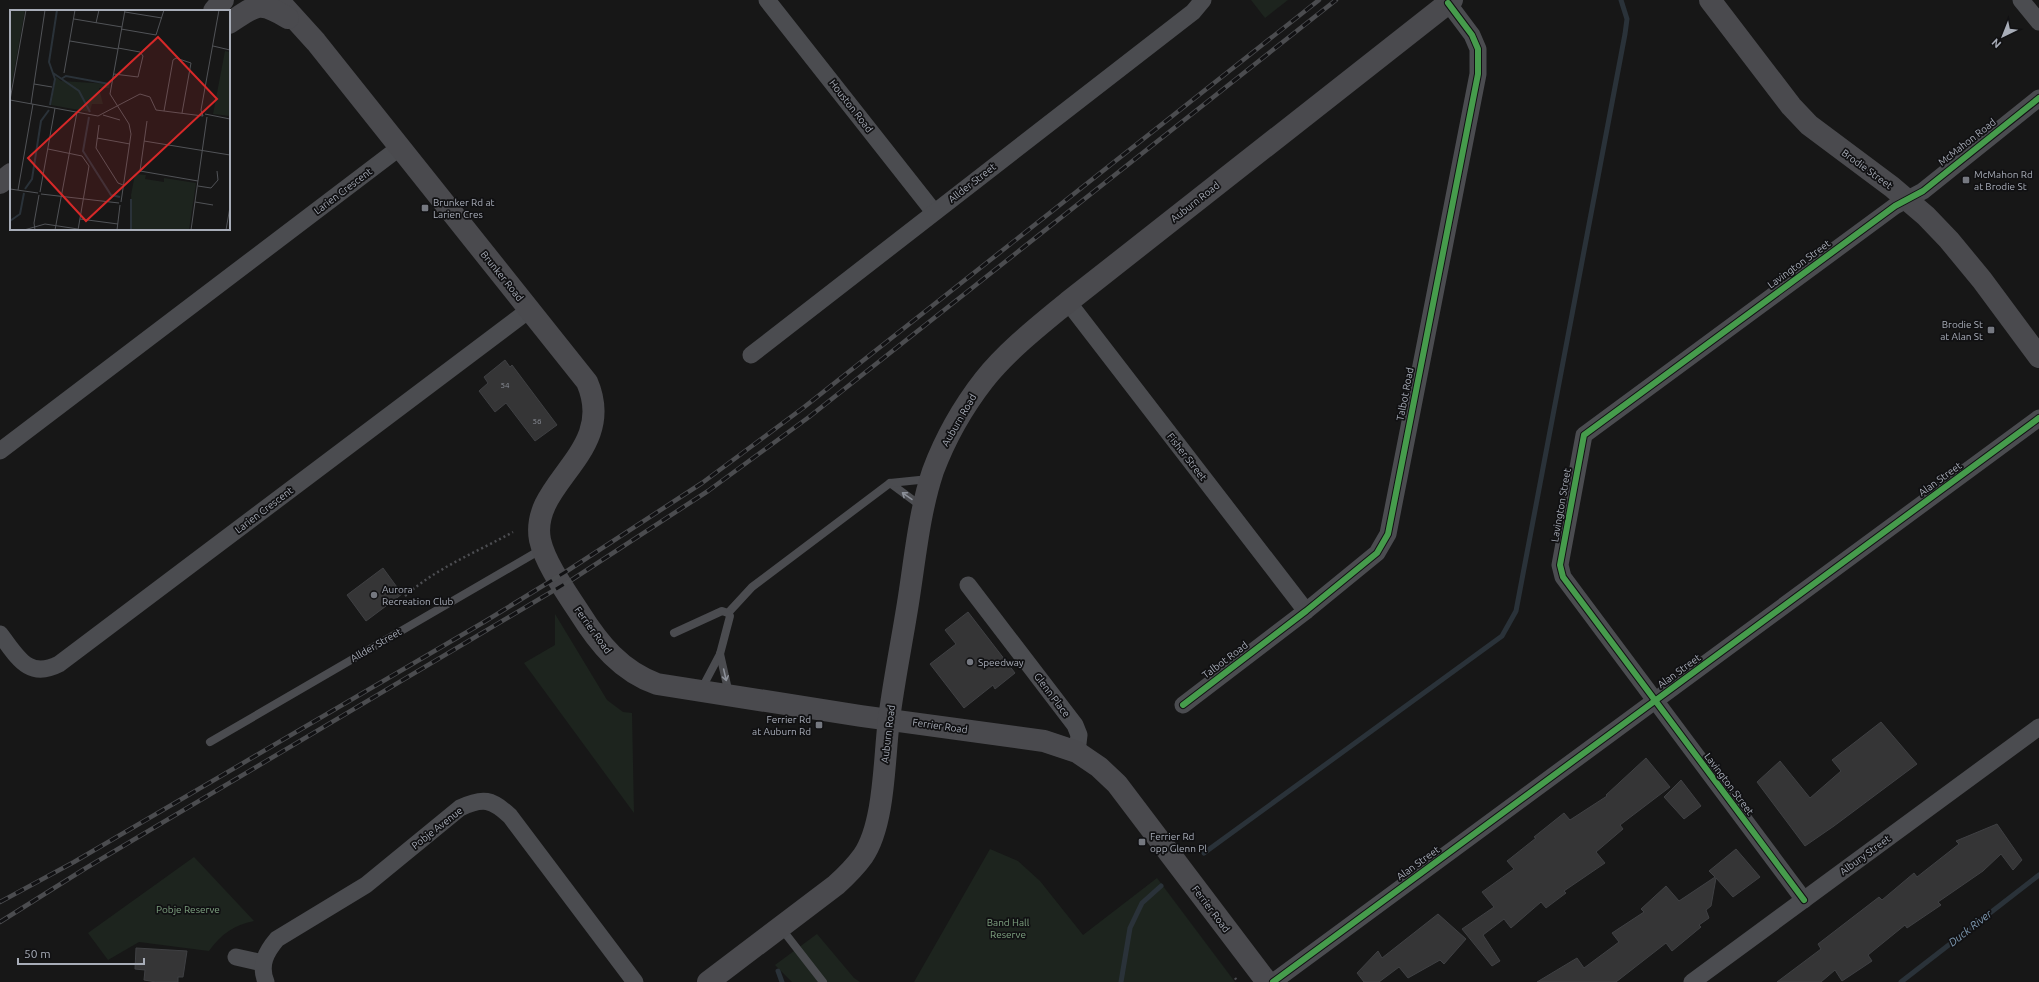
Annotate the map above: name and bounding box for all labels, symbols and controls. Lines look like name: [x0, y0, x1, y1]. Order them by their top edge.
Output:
inset map: [10, 10, 230, 230]
north arrow: [1983, 16, 2023, 56]
text: N: [1989, 36, 2003, 51]
street label: Houston Road: [827, 78, 875, 135]
street label: McMahon Road: [1936, 116, 1998, 168]
street label: Brodie Street: [1839, 147, 1895, 191]
street label: Allder Street: [946, 161, 998, 205]
street label: Larien Crescent: [312, 166, 374, 216]
place label: McMahon Rd at Brodie St: [1974, 169, 2033, 192]
marker: McMahon Rd at Brodie St: [1961, 175, 1971, 185]
street label: Auburn Road: [1169, 180, 1222, 224]
place label: Brunker Rd at Larien Cres: [433, 197, 495, 220]
marker: Brunker Rd at Larien Cres: [420, 203, 430, 213]
street label: Lavington Street: [1766, 238, 1832, 290]
street label: Brunker Road: [479, 249, 526, 303]
place label: Brodie St at Alan St: [1940, 319, 1983, 342]
marker: Brodie St at Alan St: [1986, 325, 1996, 335]
street label: Talbot Road: [1394, 366, 1416, 422]
house number: 54: [500, 381, 510, 390]
street label: Auburn Road: [940, 392, 978, 448]
house number: 56: [532, 417, 542, 426]
street label: Fisher Street: [1165, 431, 1209, 483]
street label: Alan Street: [1916, 460, 1964, 498]
street label: Lavington Street: [1549, 467, 1573, 543]
street label: Larien Crescent: [233, 485, 295, 535]
one-way arrow: [901, 492, 912, 500]
place label: Aurora Recreation Club: [382, 584, 453, 607]
marker: Aurora Recreation Club: [369, 590, 379, 600]
street label: Ferrier Road: [572, 604, 614, 656]
street label: Allder Street: [349, 626, 404, 664]
street label: Talbot Road: [1200, 639, 1250, 681]
street label: Alan Street: [1655, 652, 1703, 690]
marker: Speedway: [965, 657, 975, 667]
place label: Speedway: [978, 657, 1024, 668]
one-way arrow: [721, 668, 729, 681]
street label: Glenn Place: [1032, 671, 1072, 719]
street label: Auburn Road: [879, 704, 897, 764]
place label: Ferrier Rd at Auburn Rd: [752, 714, 811, 737]
street label: Ferrier Road: [912, 717, 968, 735]
marker: Ferrier Rd at Auburn Rd: [814, 720, 824, 730]
street label: Lavington Street: [1702, 751, 1756, 817]
street label: Pobje Avenue: [409, 805, 465, 851]
place label: Ferrier Rd opp Glenn Pl: [1150, 831, 1207, 854]
street label: Albury Street: [1838, 833, 1892, 877]
marker: Ferrier Rd opp Glenn Pl: [1137, 837, 1147, 847]
street label: Alan Street: [1394, 844, 1442, 882]
street label: Ferrier Road: [1190, 884, 1232, 935]
park label: Pobje Reserve: [156, 904, 220, 915]
water label: Duck River: [1946, 907, 1995, 949]
park label: Band Hall Reserve: [987, 917, 1030, 940]
scale bar: [18, 940, 144, 966]
text: 50 m: [24, 947, 51, 960]

